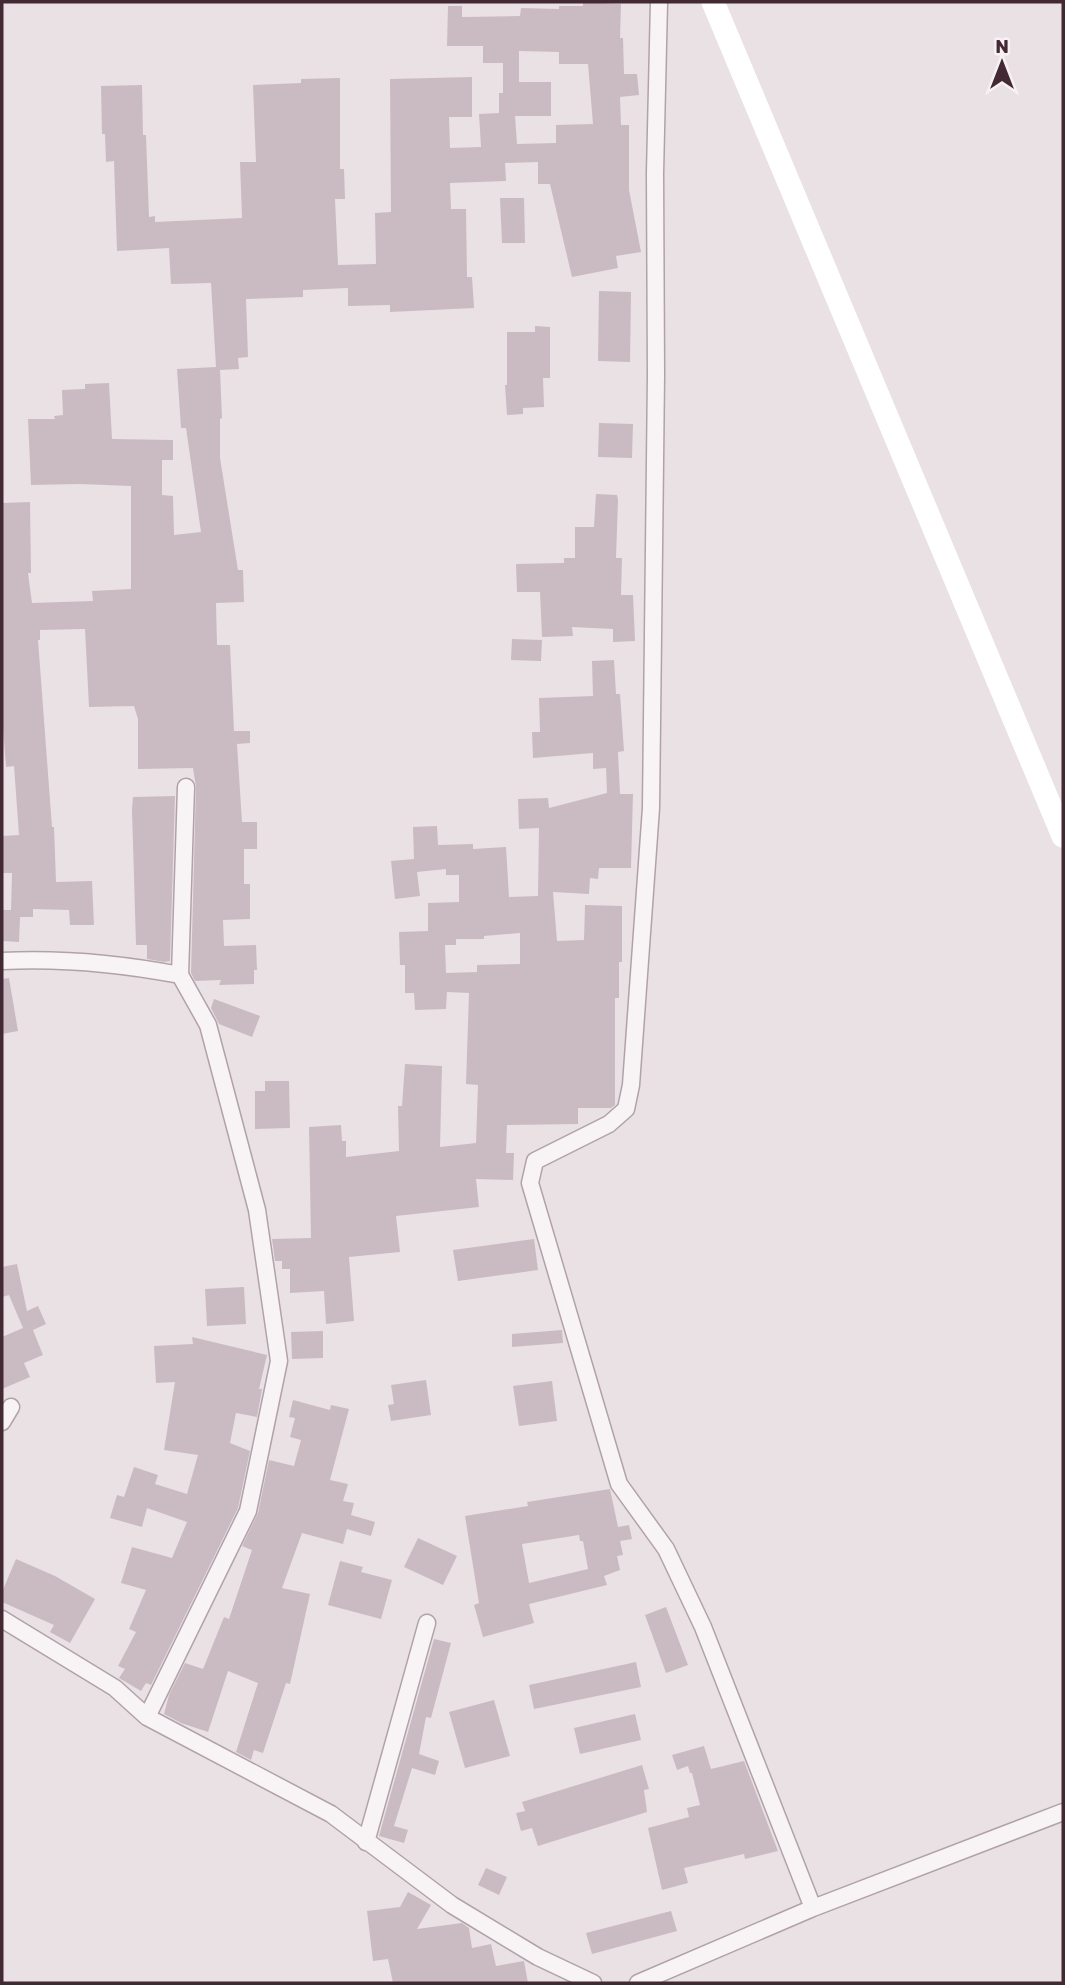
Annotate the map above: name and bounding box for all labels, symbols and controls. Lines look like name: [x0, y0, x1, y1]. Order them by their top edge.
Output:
north arrow: [967, 28, 1037, 98]
text: N: [995, 35, 1009, 58]

